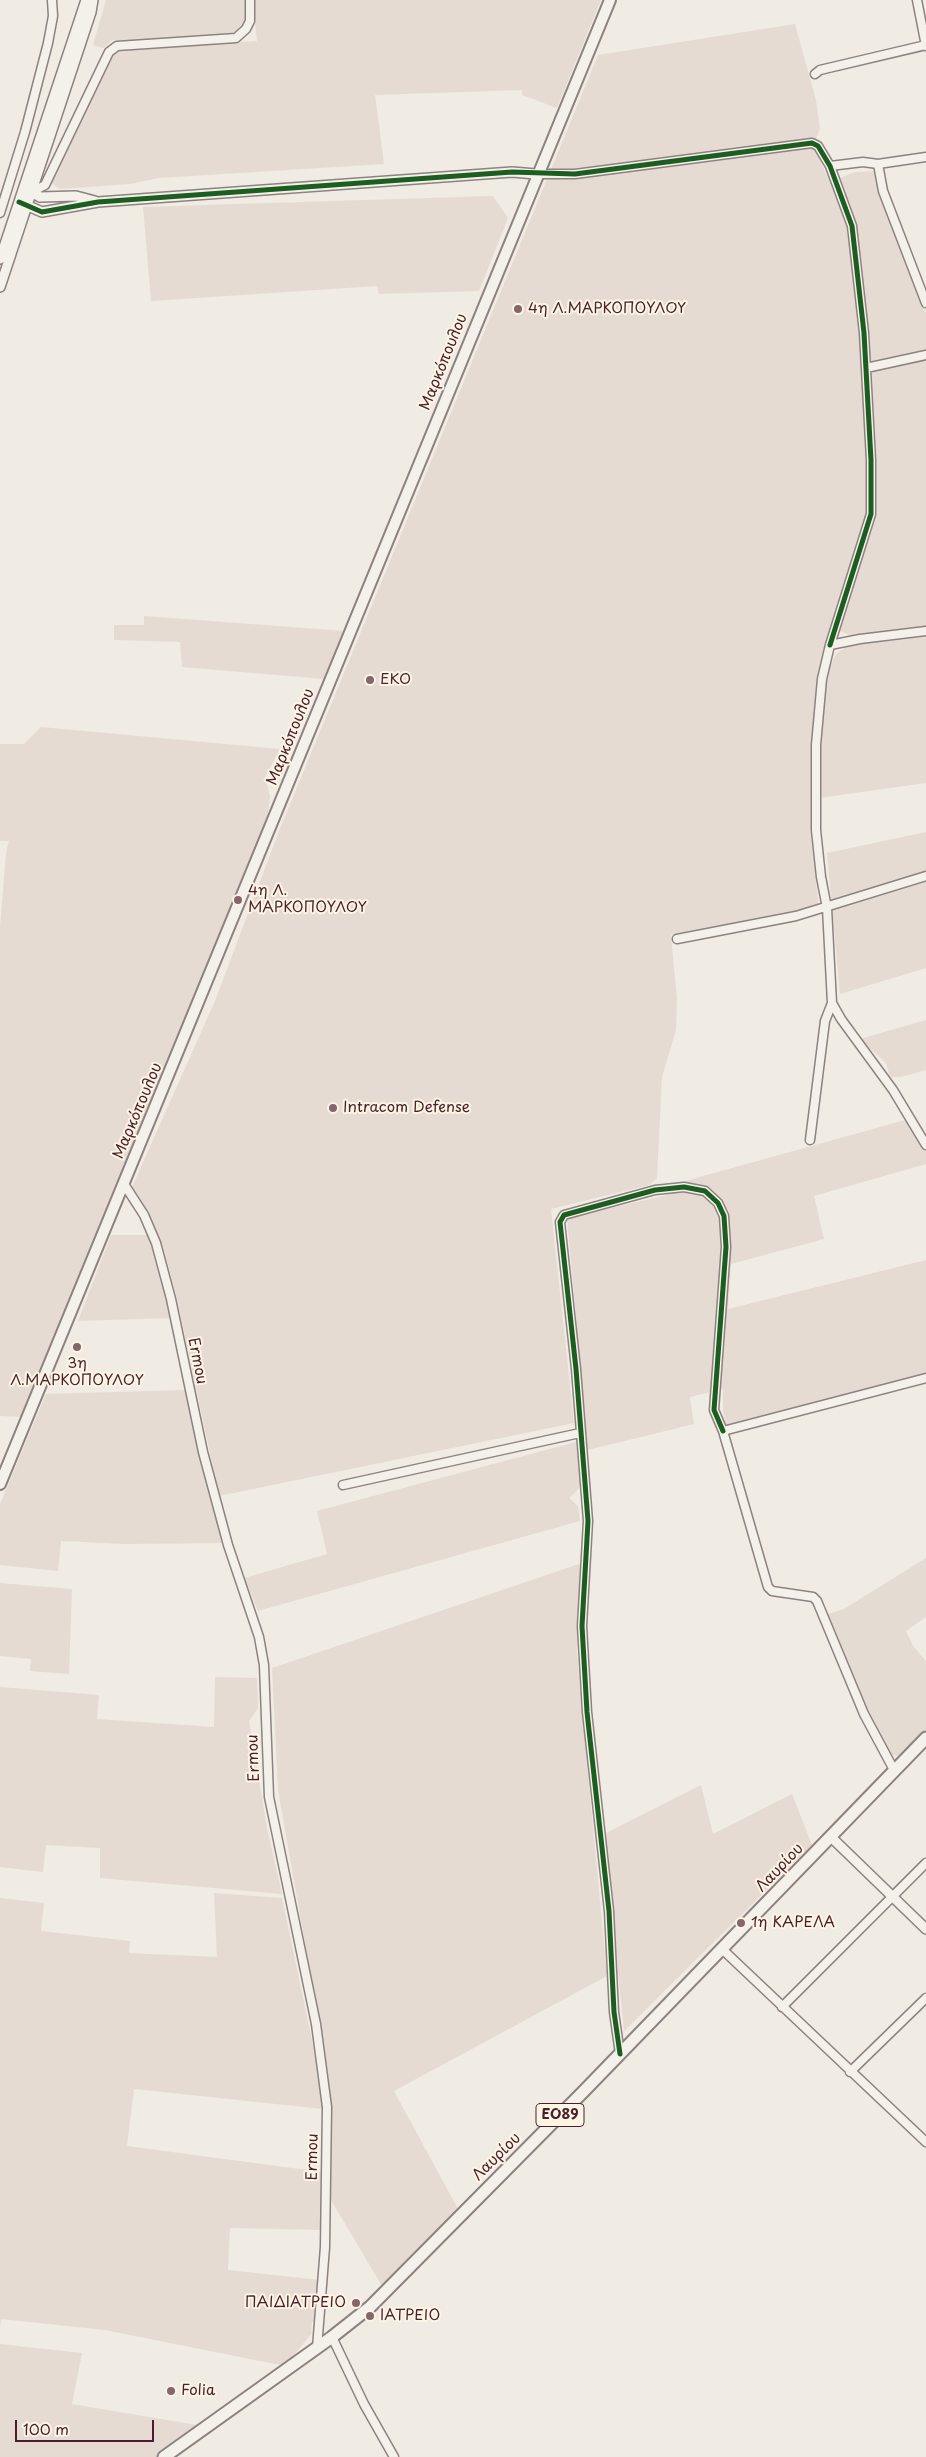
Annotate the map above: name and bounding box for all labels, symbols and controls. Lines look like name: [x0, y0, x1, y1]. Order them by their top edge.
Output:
place label: 4η Λ.ΜΑΡΚΟΠΟΥΛΟΥ: [528, 300, 686, 318]
marker: 4η Λ.ΜΑΡΚΟΠΟΥΛΟΥ: [512, 303, 524, 315]
street label: Μαρκόπουλου: [416, 311, 472, 413]
place label: EKO: [380, 671, 411, 689]
marker: EKO: [364, 674, 376, 686]
street label: Μαρκόπουλου: [263, 686, 319, 788]
place label: 4η Λ. ΜΑΡΚΟΠΟΥΛΟΥ: [248, 882, 367, 917]
marker: 4η Λ. ΜΑΡΚΟΠΟΥΛΟΥ: [232, 894, 244, 906]
street label: Μαρκόπουλου: [110, 1060, 166, 1162]
place label: Intracom Defense: [343, 1099, 470, 1117]
marker: Intracom Defense: [327, 1102, 339, 1114]
street label: Ermou: [184, 1336, 210, 1386]
marker: 3η Λ.ΜΑΡΚΟΠΟΥΛΟΥ: [71, 1341, 83, 1353]
place label: 3η Λ.ΜΑΡΚΟΠΟΥΛΟΥ: [10, 1355, 144, 1390]
street label: Ermou: [244, 1734, 264, 1782]
street label: Λαυρίου: [753, 1840, 807, 1896]
place label: 1η ΚΑΡΕΛΑ: [751, 1914, 835, 1932]
marker: 1η ΚΑΡΕΛΑ: [735, 1917, 747, 1929]
road number: ΕΟ89: [536, 2104, 584, 2126]
street label: Λαυρίου: [469, 2129, 525, 2185]
street label: Ermou: [304, 2133, 322, 2181]
place label: ΠΑΙΔΙΑΤΡΕΙΟ: [245, 2294, 346, 2312]
marker: ΠΑΙΔΙΑΤΡΕΙΟ: [350, 2297, 362, 2309]
place label: ΙΑΤΡΕΙΟ: [380, 2307, 440, 2325]
marker: ΙΑΤΡΕΙΟ: [364, 2310, 376, 2322]
place label: Folia: [181, 2382, 215, 2400]
marker: Folia: [165, 2385, 177, 2397]
scale bar: [18, 2410, 156, 2442]
text: 100 m: [23, 2417, 69, 2440]

